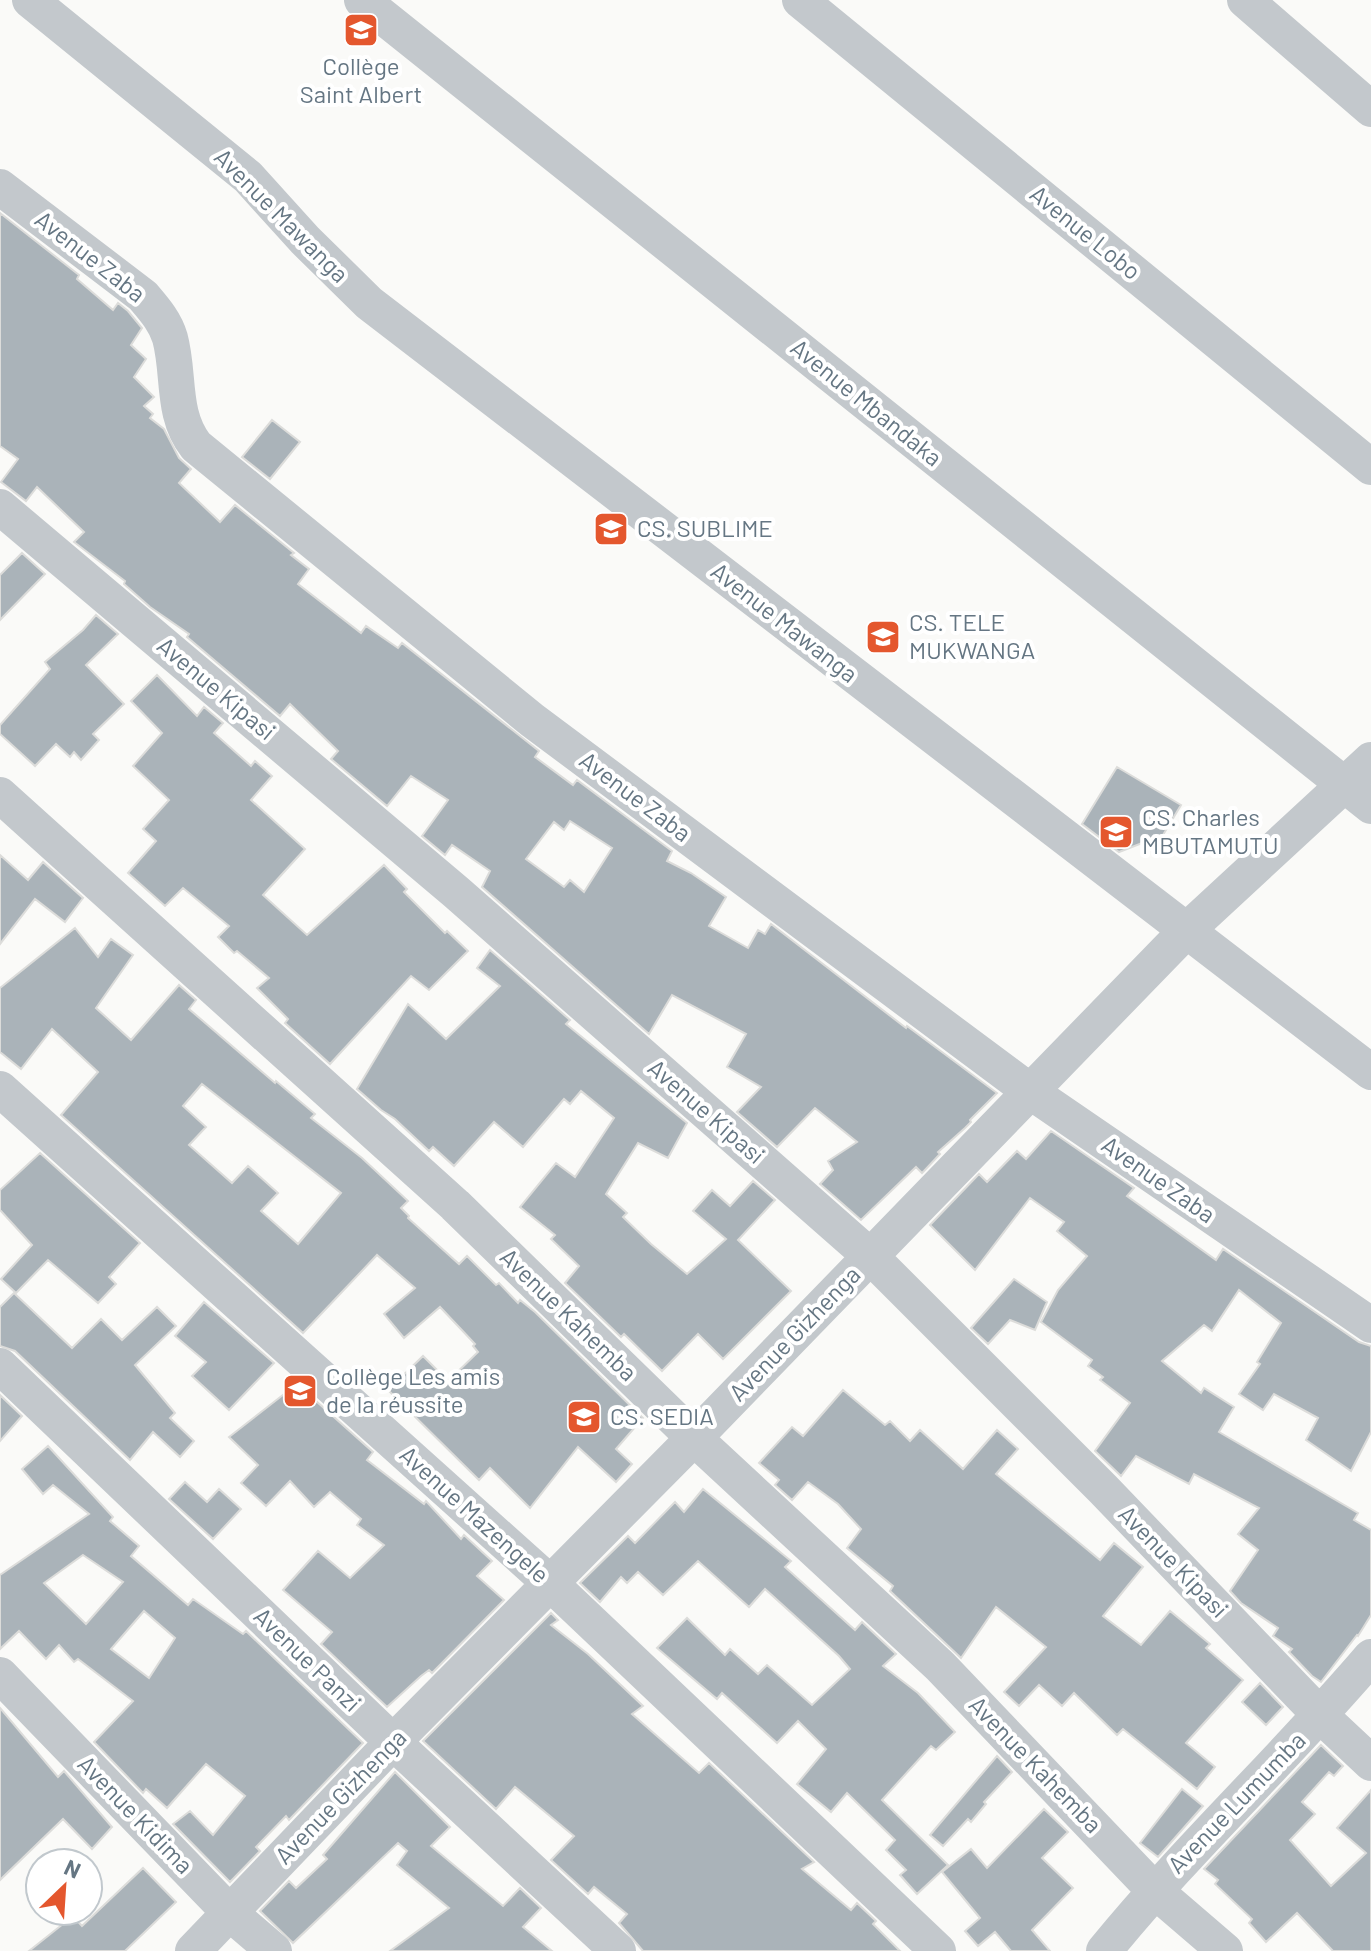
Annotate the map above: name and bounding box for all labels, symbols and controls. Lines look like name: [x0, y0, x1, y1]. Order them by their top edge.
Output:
school or university icon: Collège Saint Albert: [342, 11, 380, 49]
place label: Collège Saint Albert: [300, 51, 422, 108]
street label: Avenue Mawanga: [209, 142, 355, 288]
street label: Avenue Lobo: [1025, 178, 1147, 285]
street label: Avenue Zaba: [30, 204, 152, 308]
street label: Avenue Mbandaka: [786, 332, 948, 472]
school or university icon: CS. SUBLIME: [592, 510, 630, 548]
place label: CS. SUBLIME: [637, 513, 773, 542]
street label: Avenue Mawanga: [706, 556, 864, 688]
place label: CS. TELE MUKWANGA: [909, 607, 1035, 664]
school or university icon: CS. TELE MUKWANGA: [864, 618, 902, 656]
street label: Avenue Kipasi: [152, 630, 282, 746]
street label: Avenue Zaba: [575, 745, 697, 847]
place label: CS. Charles MBUTAMUTU: [1142, 802, 1279, 859]
school or university icon: CS. Charles MBUTAMUTU: [1097, 813, 1135, 851]
street label: Avenue Kipasi: [643, 1052, 771, 1169]
street label: Avenue Zaba: [1097, 1129, 1221, 1228]
street label: Avenue Kahemba: [495, 1241, 643, 1386]
street label: Avenue Gizhenga: [722, 1260, 866, 1406]
place label: Collège Les amis de la réussite: [326, 1361, 500, 1418]
school or university icon: Collège Les amis de la réussite: [281, 1372, 319, 1410]
school or university icon: CS. SEDIA: [565, 1398, 603, 1436]
place label: CS. SEDIA: [610, 1401, 714, 1430]
street label: Avenue Mazengele: [394, 1439, 556, 1589]
street label: Avenue Kipasi: [1113, 1499, 1235, 1623]
street label: Avenue Panzi: [249, 1601, 367, 1717]
street label: Avenue Kahemba: [964, 1690, 1109, 1838]
street label: Avenue Gizhenga: [268, 1723, 412, 1869]
street label: Avenue Lumumba: [1161, 1725, 1311, 1879]
street label: Avenue Kidima: [72, 1749, 200, 1879]
north arrow: [24, 1847, 104, 1927]
text: N: [61, 1853, 85, 1883]

